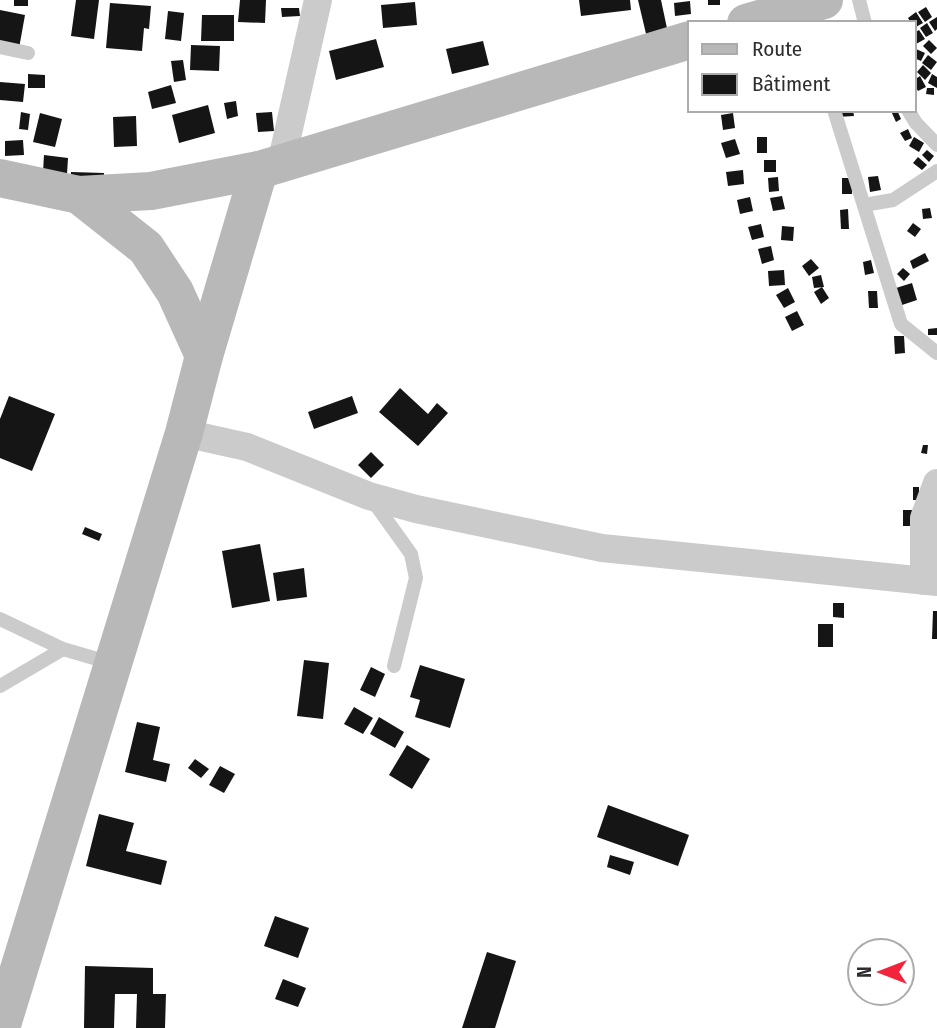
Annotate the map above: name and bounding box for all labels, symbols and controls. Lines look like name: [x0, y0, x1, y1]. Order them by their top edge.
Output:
legend: [688, 21, 916, 112]
text: Route: [752, 36, 802, 62]
text: Bâtiment: [752, 71, 831, 97]
north arrow: [846, 937, 916, 1007]
text: N: [853, 966, 876, 978]

